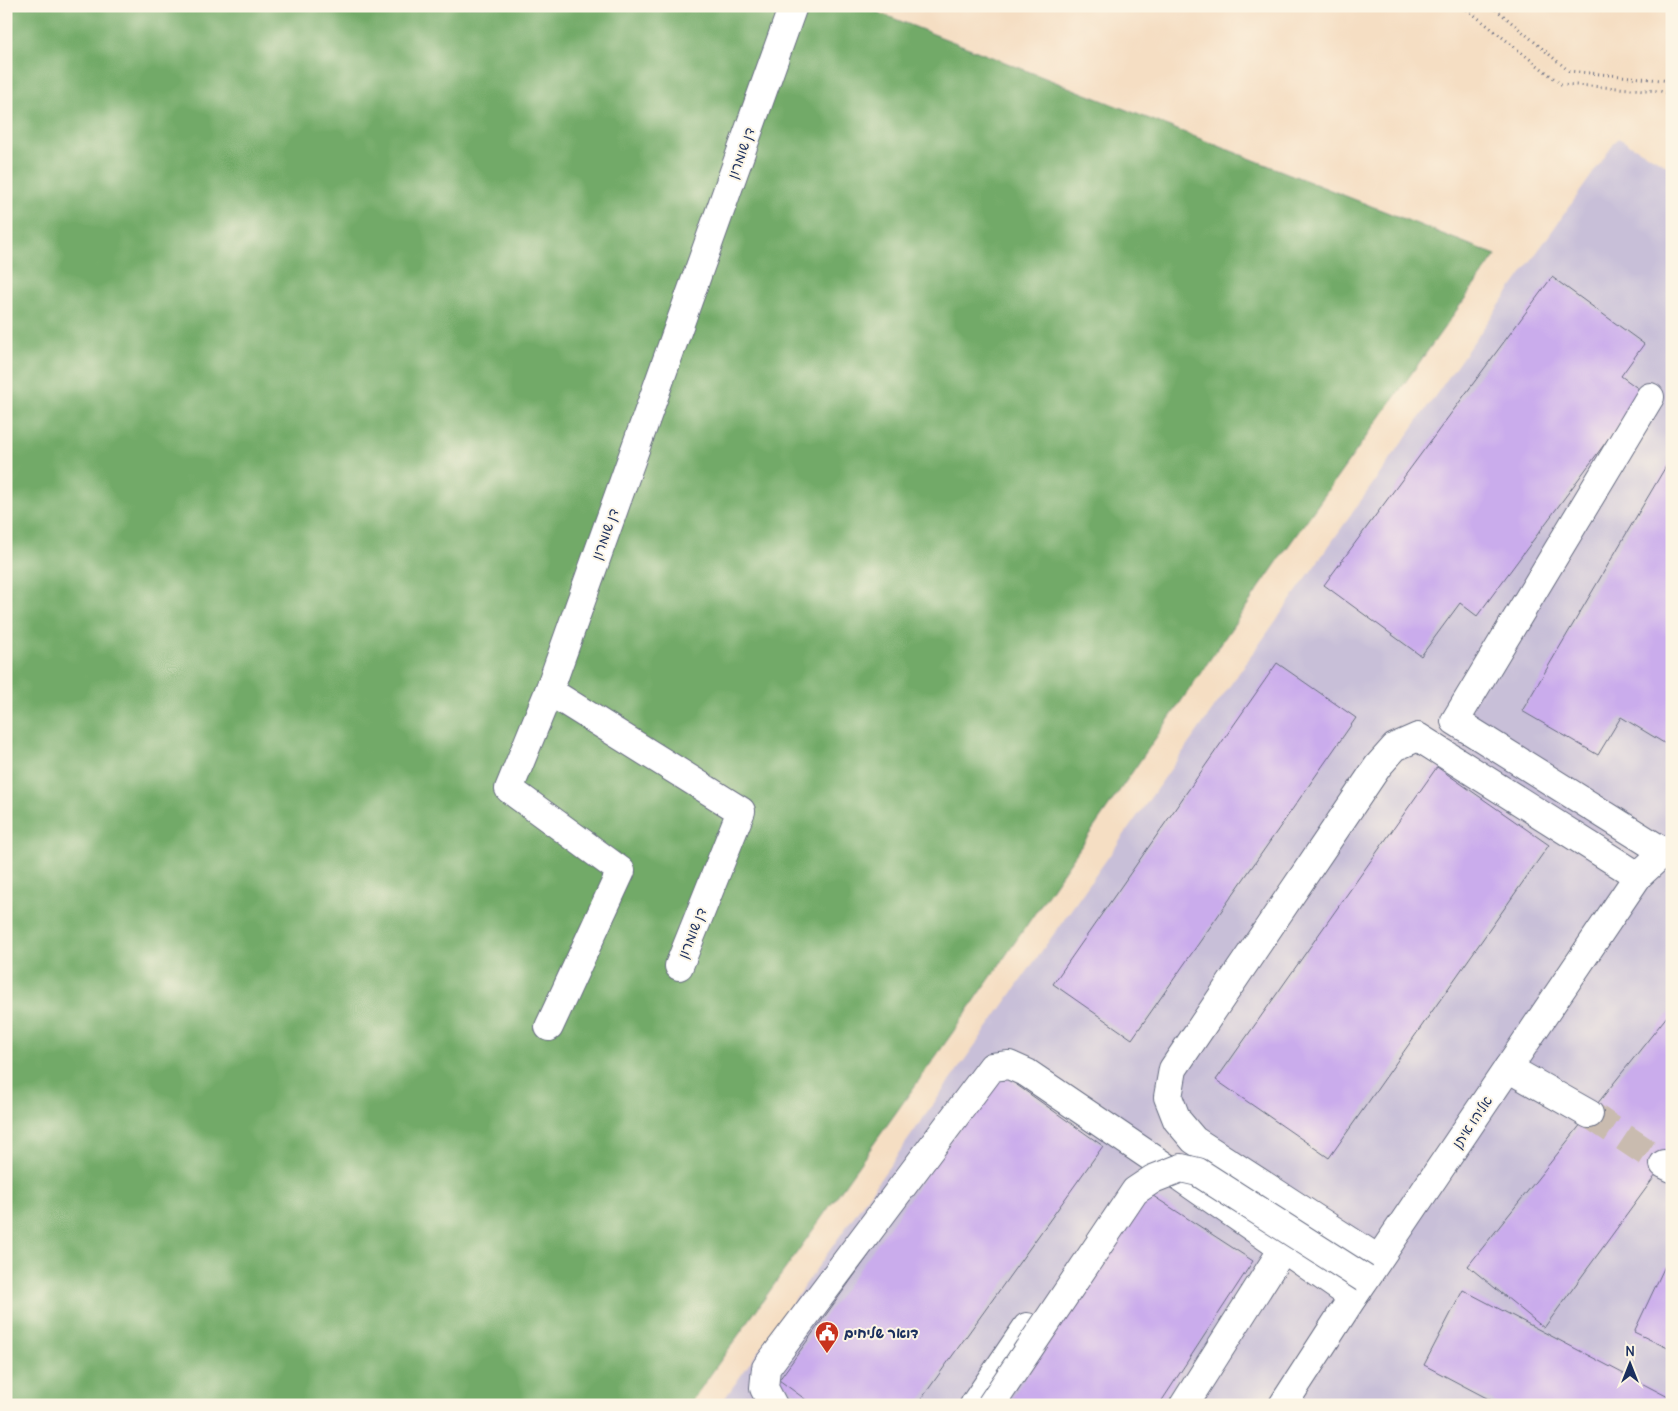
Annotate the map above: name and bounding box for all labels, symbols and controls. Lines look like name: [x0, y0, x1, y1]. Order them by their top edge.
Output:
street label: דן שומרון: [723, 125, 759, 181]
street label: דן שומרון: [587, 506, 623, 562]
street label: דן שומרון: [674, 905, 710, 961]
street label: אליהו איתן: [1448, 1092, 1496, 1152]
public building icon: דואר שליחים: [814, 1320, 840, 1354]
place label: דואר שליחים: [844, 1324, 919, 1342]
north arrow: [1606, 1338, 1656, 1388]
text: N: [1625, 1342, 1635, 1360]

